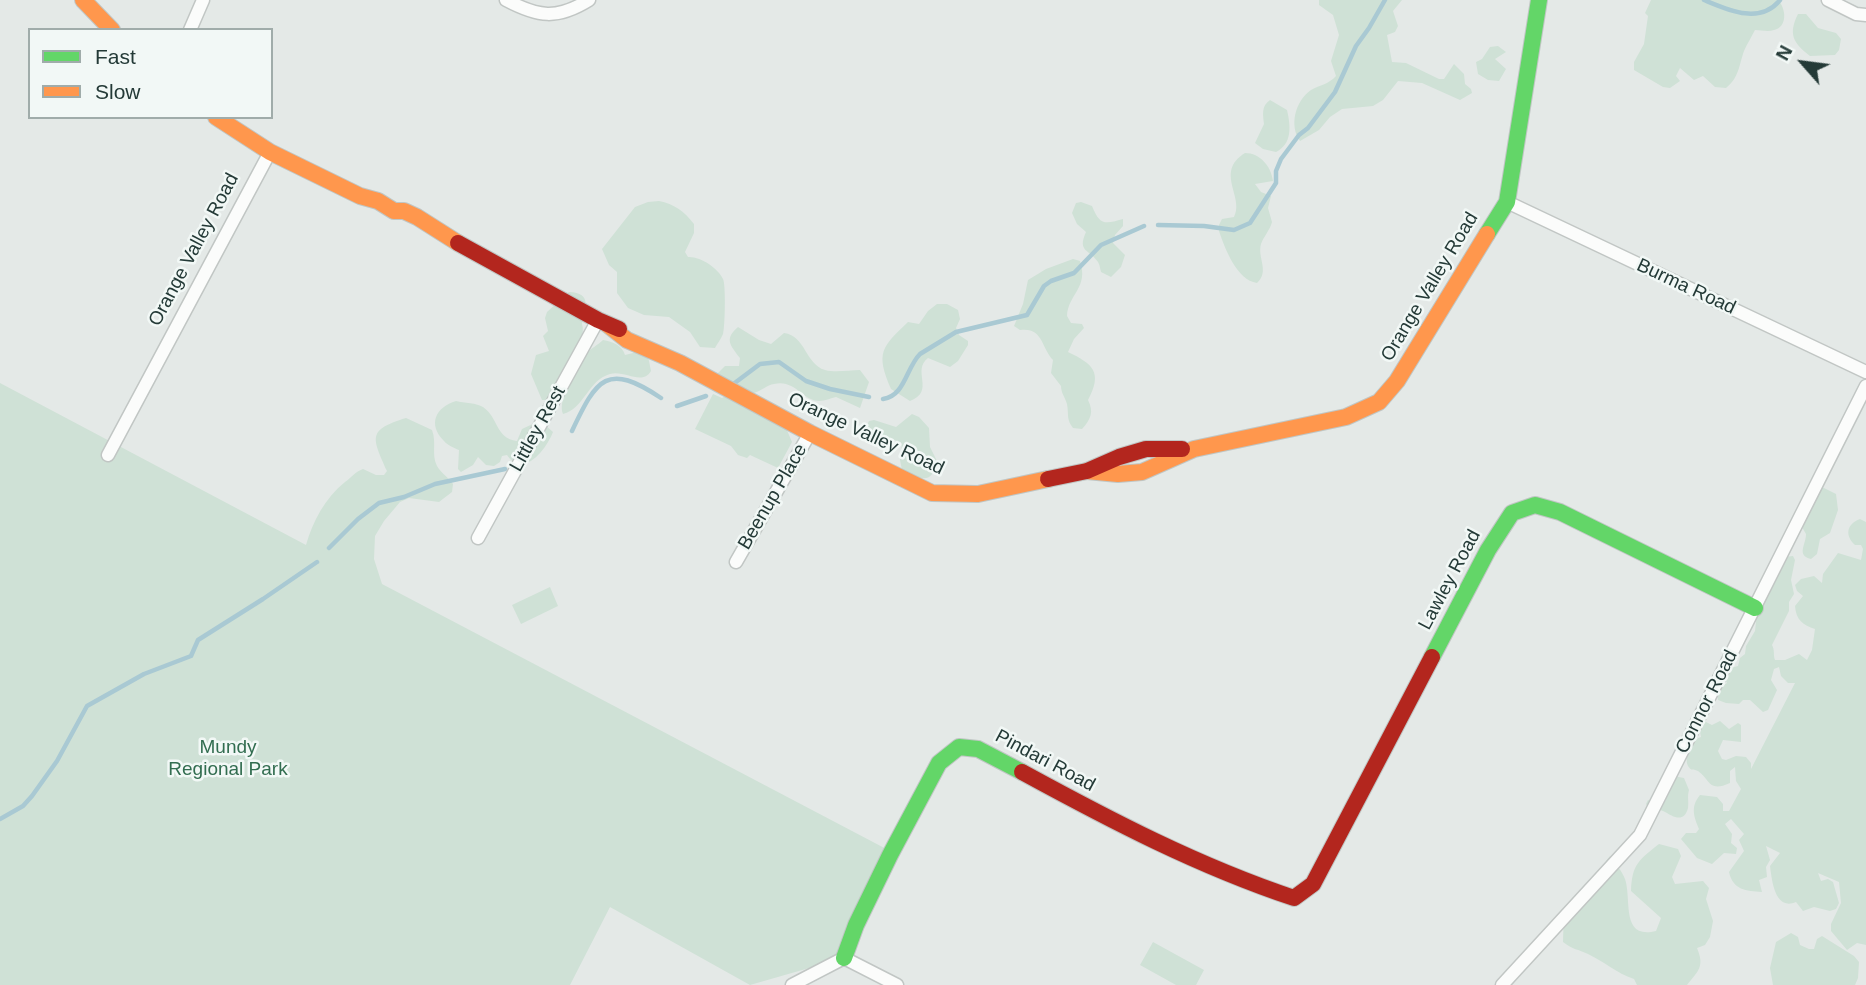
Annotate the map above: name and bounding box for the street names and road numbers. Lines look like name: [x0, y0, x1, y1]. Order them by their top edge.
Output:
street label: Orange Valley Road: [144, 170, 244, 330]
street label: Orange Valley Road: [1377, 208, 1483, 366]
street label: Burma Road: [1633, 254, 1739, 320]
street label: Littley Rest: [505, 382, 571, 476]
street label: Orange Valley Road: [784, 388, 948, 480]
street label: Beenup Place: [734, 440, 812, 554]
street label: Lawley Road: [1414, 526, 1486, 634]
street label: Connor Road: [1671, 646, 1743, 758]
street label: Pindari Road: [991, 725, 1099, 797]

